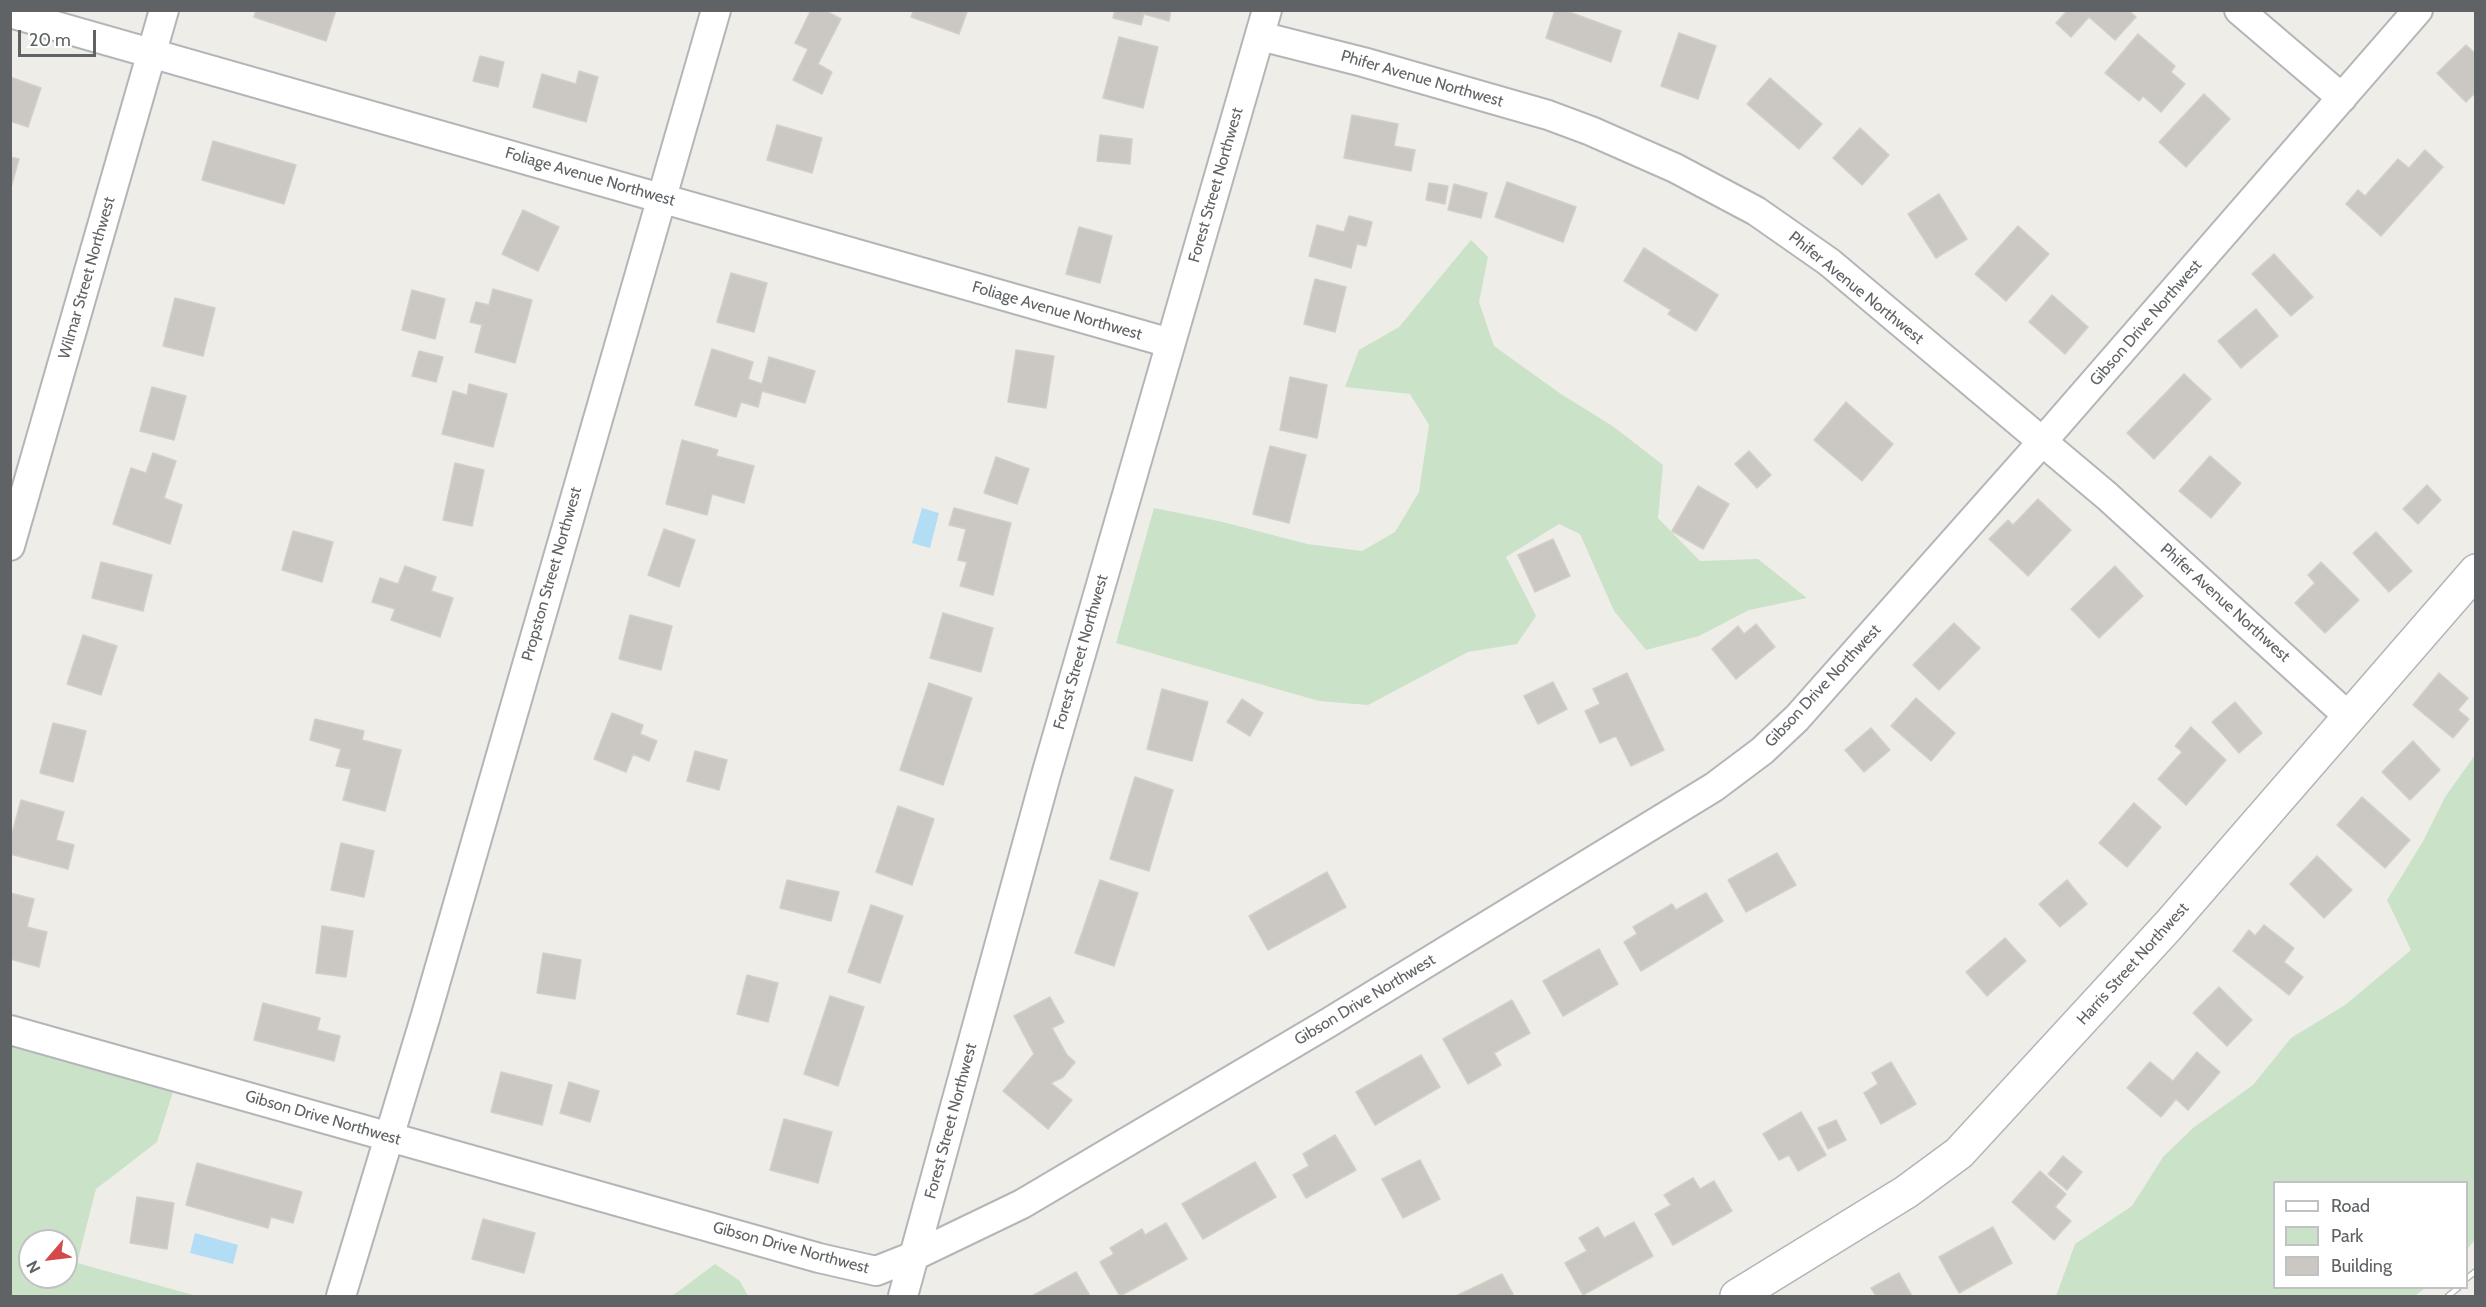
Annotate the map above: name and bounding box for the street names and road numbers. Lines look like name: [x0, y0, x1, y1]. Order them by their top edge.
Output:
street label: Phifer Avenue Northwest: [1339, 47, 1505, 111]
street label: Forest Street Northwest: [1185, 105, 1247, 265]
street label: Foliage Avenue Northwest: [503, 144, 677, 210]
street label: Wilmar Street Northwest: [55, 195, 119, 361]
street label: Phifer Avenue Northwest: [1785, 228, 1927, 348]
street label: Gibson Drive Northwest: [2086, 256, 2206, 390]
street label: Foliage Avenue Northwest: [970, 278, 1144, 344]
street label: Propston Street Northwest: [518, 485, 586, 663]
street label: Phifer Avenue Northwest: [2156, 540, 2294, 666]
street label: Forest Street Northwest: [1050, 572, 1112, 732]
street label: Gibson Drive Northwest: [1761, 621, 1885, 751]
street label: Harris Street Northwest: [2073, 899, 2193, 1029]
street label: Gibson Drive Northwest: [1291, 950, 1439, 1050]
street label: Forest Street Northwest: [921, 1041, 981, 1201]
street label: Gibson Drive Northwest: [243, 1087, 403, 1149]
street label: Gibson Drive Northwest: [711, 1218, 871, 1278]

